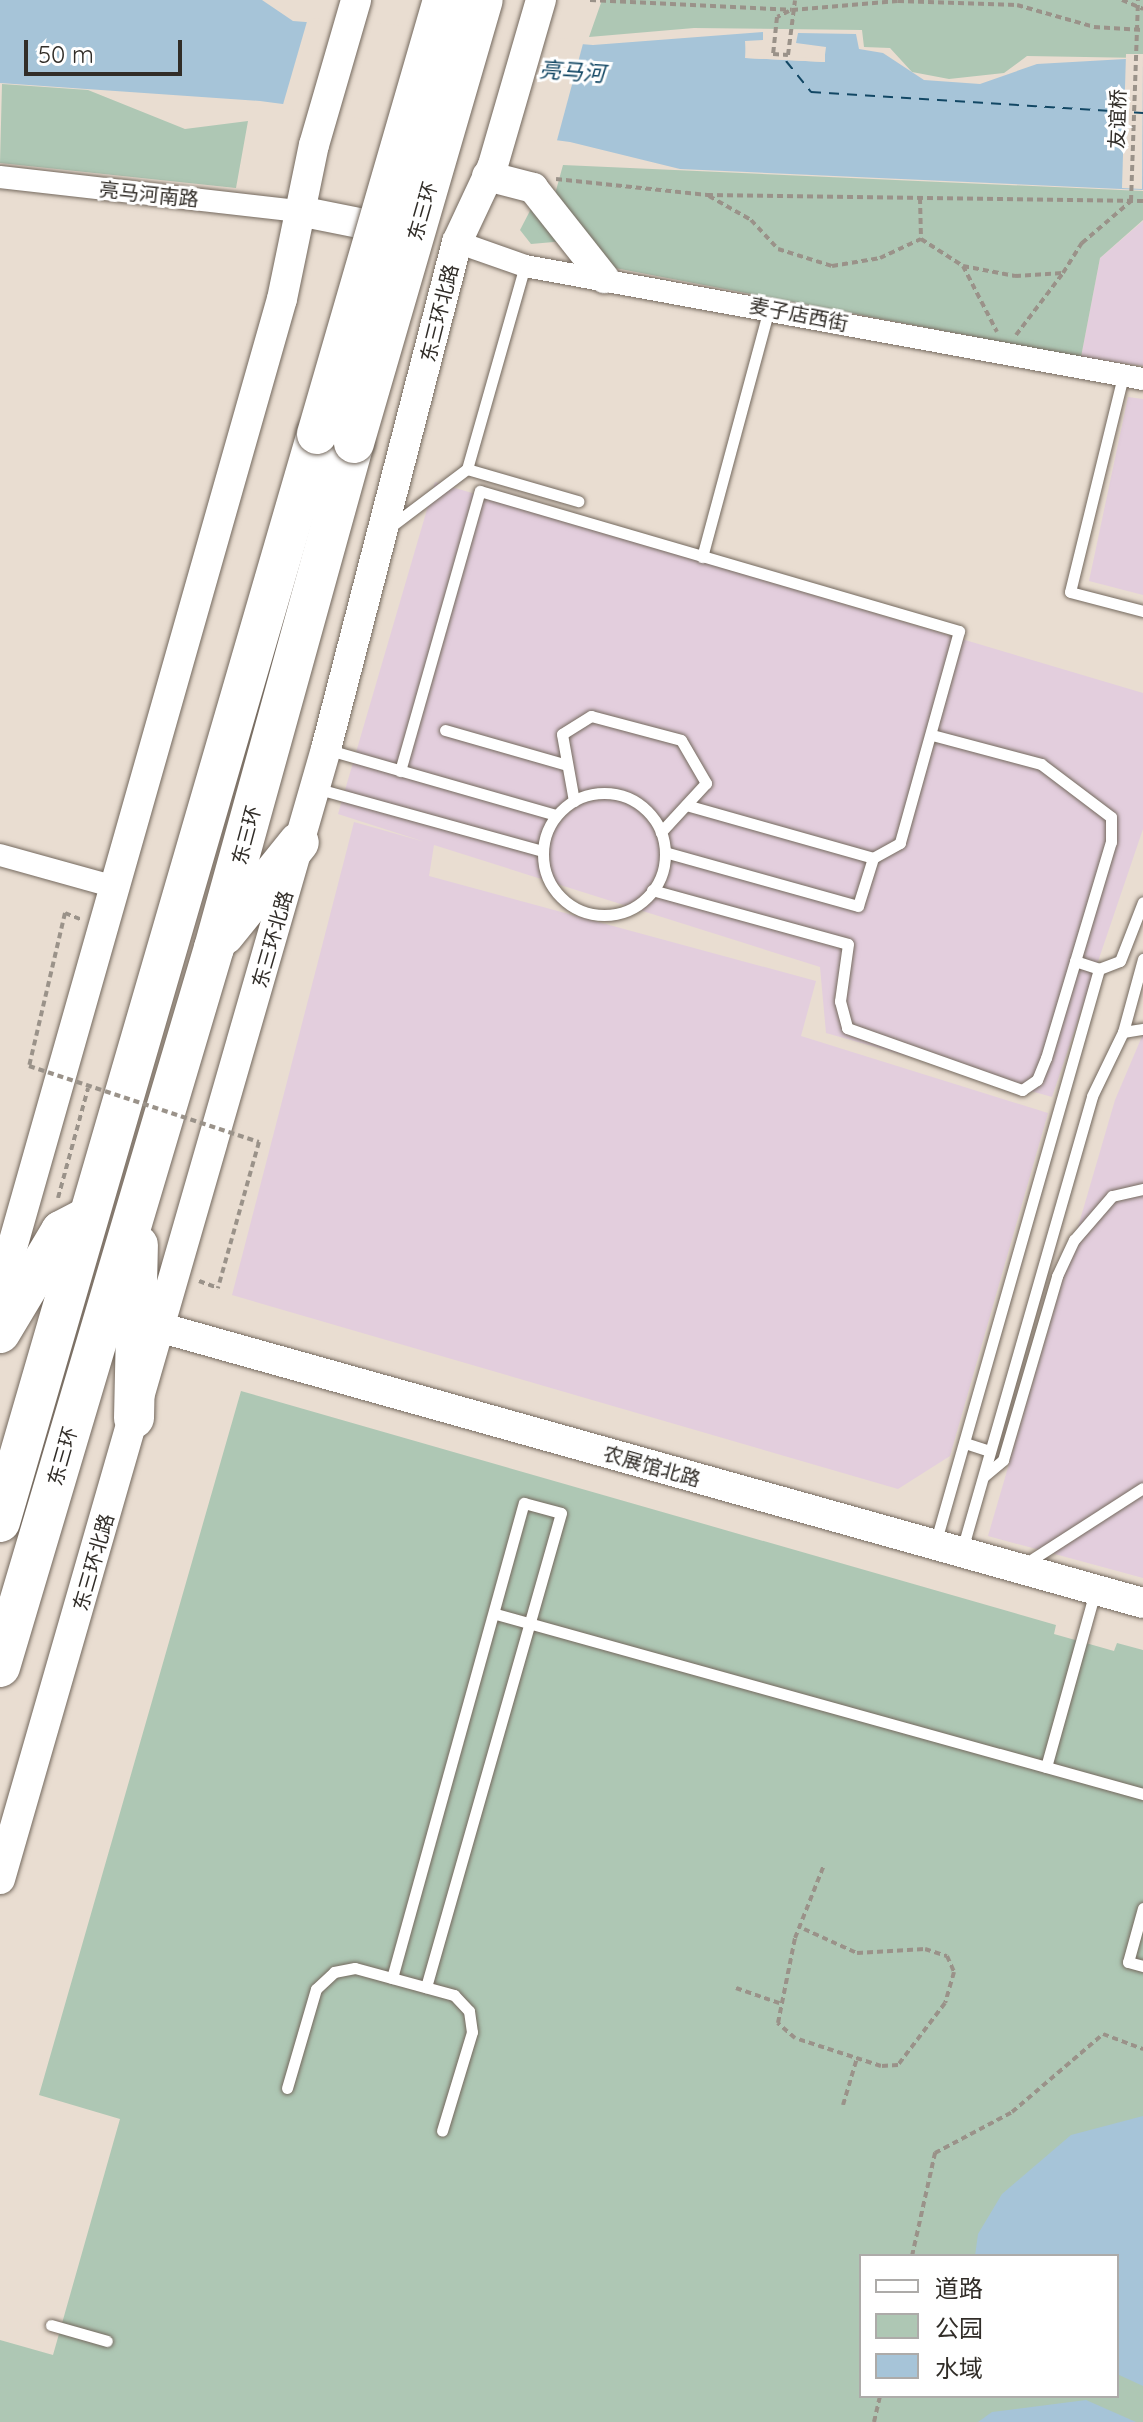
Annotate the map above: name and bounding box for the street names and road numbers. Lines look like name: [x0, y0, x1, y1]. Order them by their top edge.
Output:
street label: 友谊桥: [1104, 89, 1130, 149]
street label: 亮马河南路: [98, 177, 200, 211]
street label: 东三环: [402, 179, 442, 243]
street label: 东三环北路: [415, 262, 463, 364]
street label: 麦子店西街: [748, 293, 850, 335]
street label: 东三环: [227, 803, 265, 867]
street label: 东三环北路: [247, 888, 297, 990]
street label: 东三环: [42, 1424, 82, 1488]
street label: 农展馆北路: [601, 1441, 703, 1491]
street label: 东三环北路: [68, 1511, 118, 1613]

